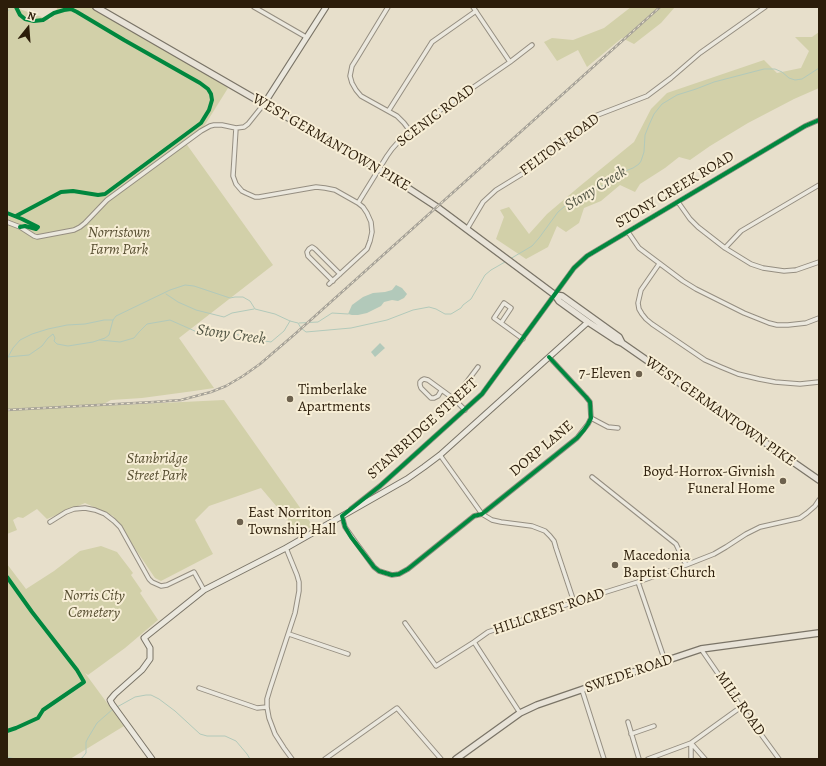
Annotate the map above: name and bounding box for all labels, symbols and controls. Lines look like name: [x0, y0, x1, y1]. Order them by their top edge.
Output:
north arrow: [8, 8, 48, 48]
text: N: [26, 8, 38, 24]
street label: SCENIC ROAD: [393, 81, 479, 151]
street label: WEST GERMANTOWN PIKE: [249, 90, 413, 196]
street label: FELTON ROAD: [517, 110, 603, 180]
street label: STONY CREEK ROAD: [612, 147, 738, 233]
water label: Stony Creek: [561, 162, 631, 216]
park label: Norristown Farm Park: [88, 224, 150, 259]
water label: Stony Creek: [195, 321, 267, 349]
street label: WEST GERMANTOWN PIKE: [641, 353, 799, 471]
place label: 7-Eleven: [579, 365, 631, 383]
marker: 7-Eleven: [634, 369, 644, 379]
street label: STANBRIDGE STREET: [364, 375, 482, 483]
place label: Timberlake Apartments: [298, 381, 370, 416]
marker: Timberlake Apartments: [285, 394, 295, 404]
street label: DORP LANE: [506, 417, 578, 481]
park label: Stanbridge Street Park: [126, 450, 188, 485]
place label: Boyd-Horrox-Givnish Funeral Home: [643, 463, 775, 498]
marker: Boyd-Horrox-Givnish Funeral Home: [778, 476, 788, 486]
place label: East Norriton Township Hall: [248, 504, 336, 539]
marker: East Norriton Township Hall: [235, 517, 245, 527]
place label: Macedonia Baptist Church: [623, 547, 715, 582]
marker: Macedonia Baptist Church: [610, 560, 620, 570]
street label: HILLCREST ROAD: [491, 584, 607, 640]
park label: Norris City Cemetery: [63, 587, 125, 622]
street label: SWEDE ROAD: [583, 651, 675, 697]
street label: MILL ROAD: [711, 668, 769, 740]

